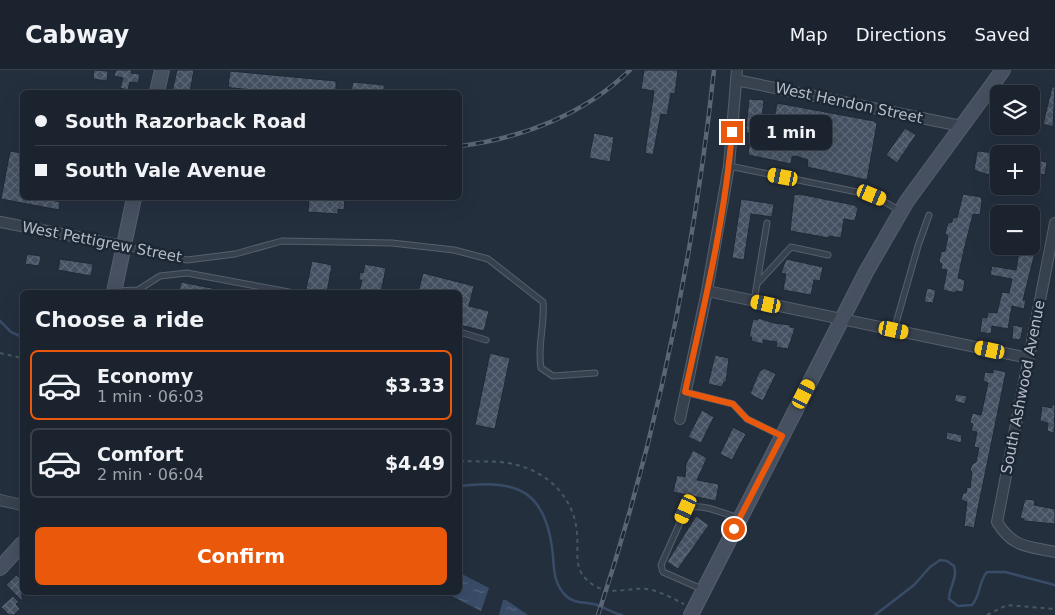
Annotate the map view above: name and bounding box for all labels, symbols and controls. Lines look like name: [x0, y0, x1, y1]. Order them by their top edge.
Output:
text: Cabway: [25, 21, 129, 49]
text: Map: [790, 24, 828, 45]
text: Directions: [856, 24, 946, 45]
text: Saved: [974, 24, 1030, 45]
street label: West Hendon Street: [774, 79, 924, 127]
map controls: [990, 85, 1040, 255]
button: layers: [990, 85, 1040, 135]
text: South Razorback Road: [65, 110, 306, 132]
callout: 1 min: [750, 114, 832, 150]
route end: [721, 121, 743, 143]
text: 1 min: [766, 123, 816, 142]
button: +: [990, 145, 1040, 195]
text: South Vale Avenue: [65, 159, 266, 181]
car: [766, 167, 799, 187]
car: [855, 182, 888, 208]
button: −: [990, 205, 1040, 255]
street label: West Pettigrew Street: [21, 218, 184, 266]
car: [749, 294, 782, 314]
street label: South Ashwood Avenue: [997, 299, 1049, 475]
text: Choose a ride: [35, 307, 204, 332]
car: [877, 320, 910, 340]
car: [973, 340, 1006, 360]
icon: car: [37, 363, 82, 408]
text: Economy: [97, 365, 193, 387]
text: $3.33: [385, 374, 445, 396]
car: [790, 377, 817, 411]
text: 1 min · 06:03: [97, 387, 204, 406]
icon: car: [37, 441, 82, 486]
text: Comfort: [97, 443, 184, 465]
text: $4.49: [385, 452, 445, 474]
text: 2 min · 06:04: [97, 465, 204, 484]
car: [673, 492, 698, 526]
route start: [723, 518, 745, 540]
button: Confirm: [35, 527, 447, 585]

